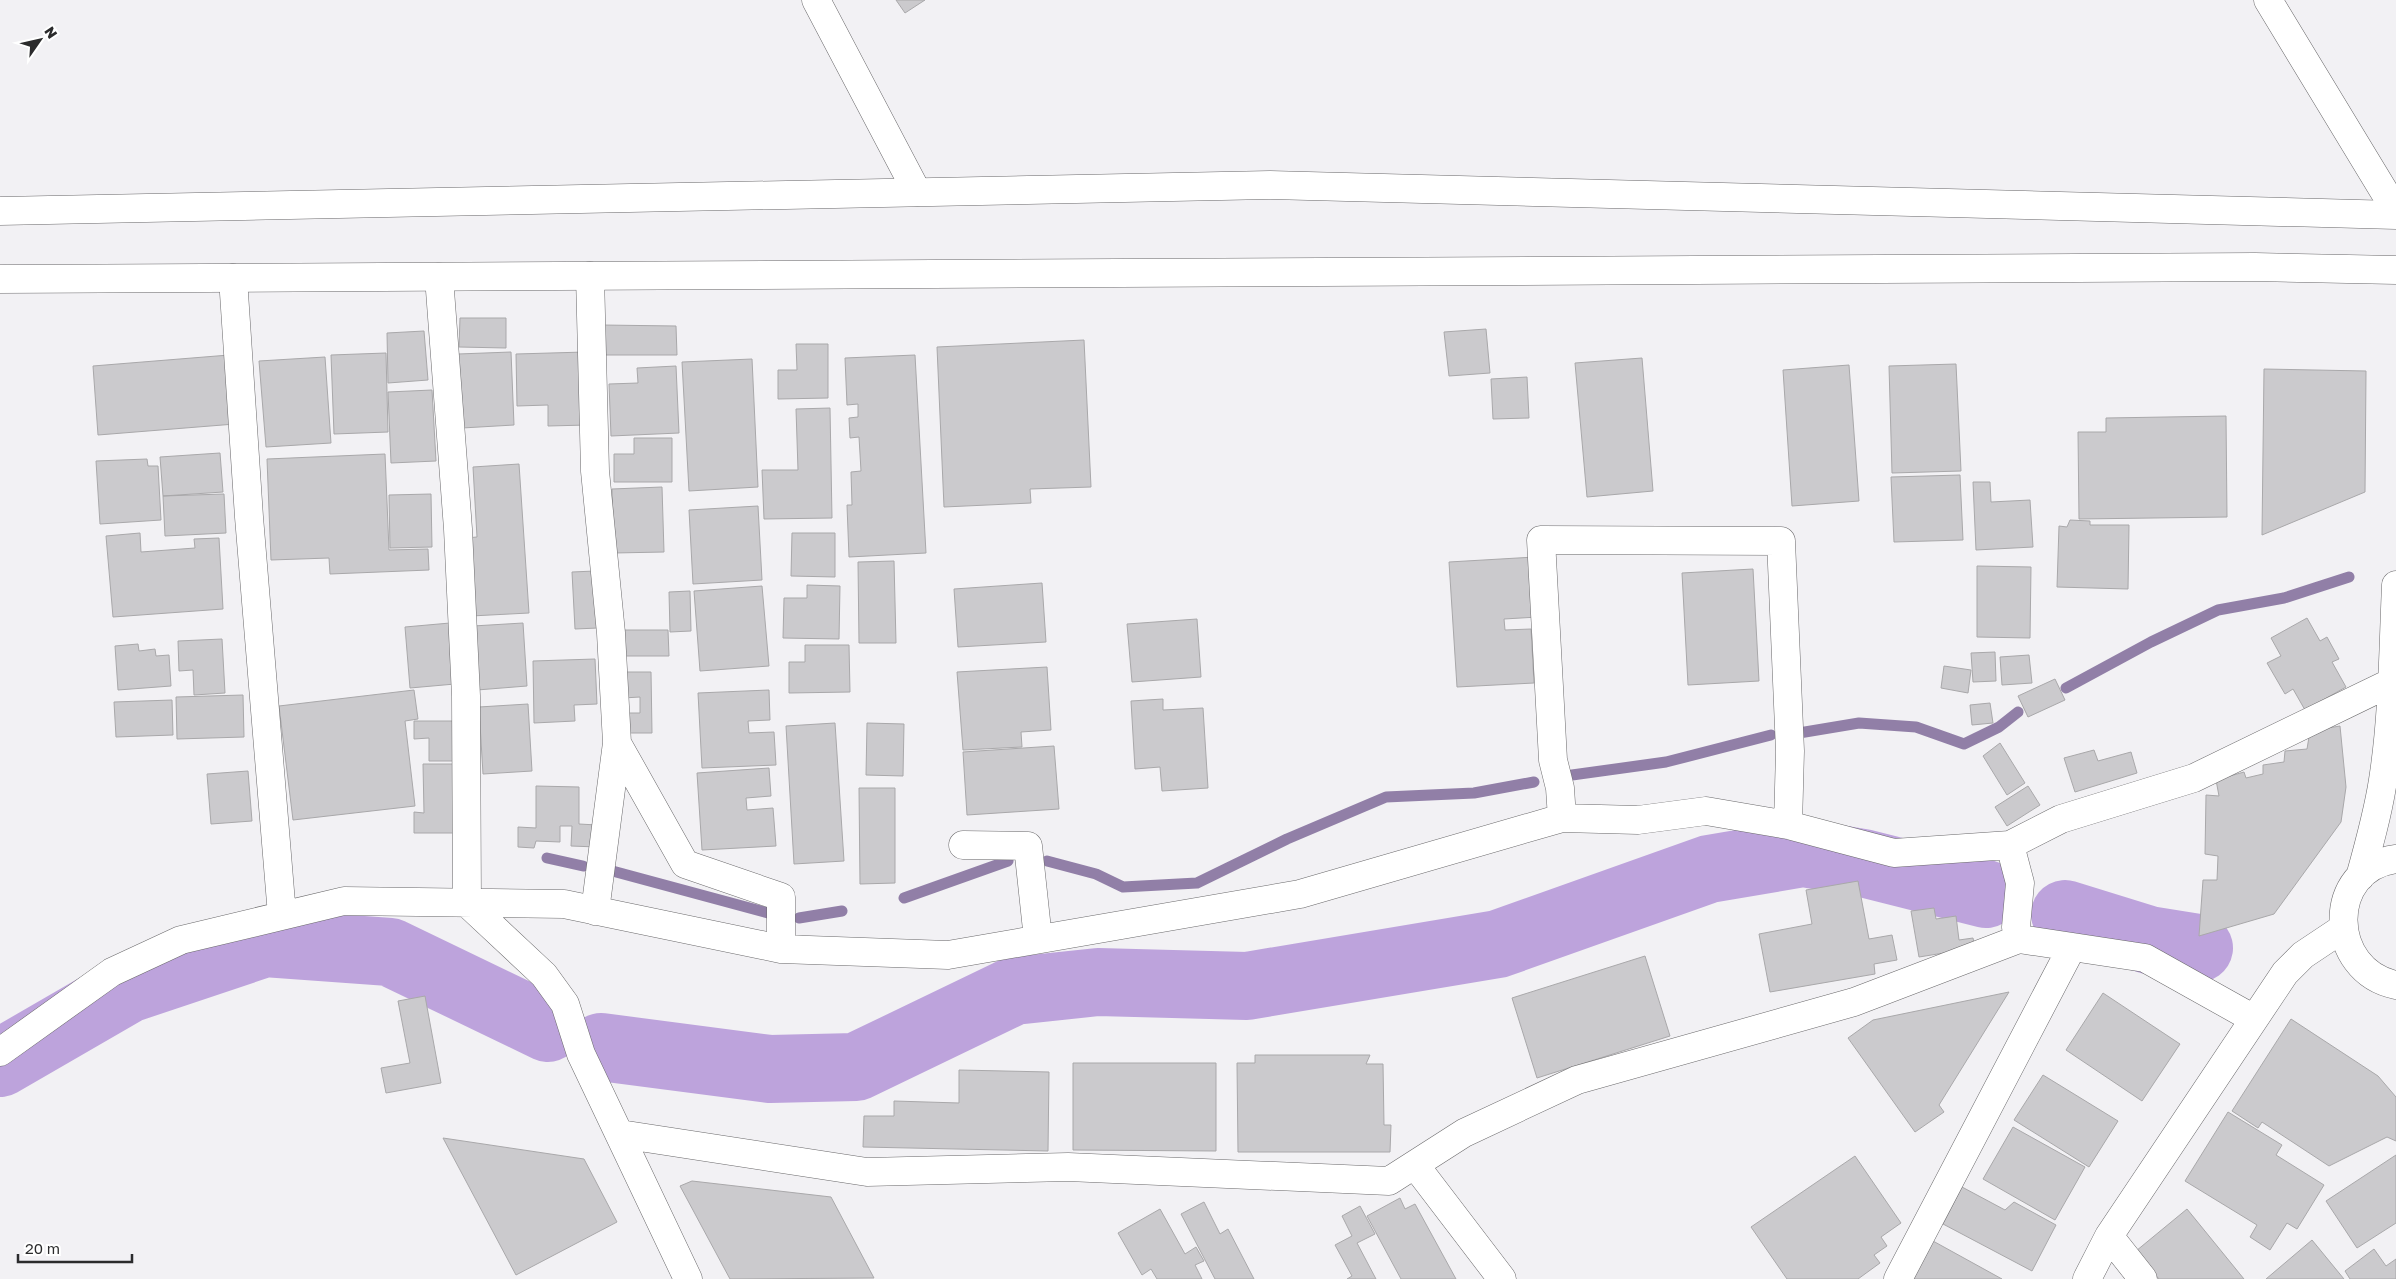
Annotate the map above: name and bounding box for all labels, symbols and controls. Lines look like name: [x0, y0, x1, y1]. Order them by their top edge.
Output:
north arrow: [15, 15, 65, 65]
text: N: [41, 23, 61, 42]
scale bar: [18, 1232, 131, 1264]
text: 20 m: [25, 1239, 60, 1257]

